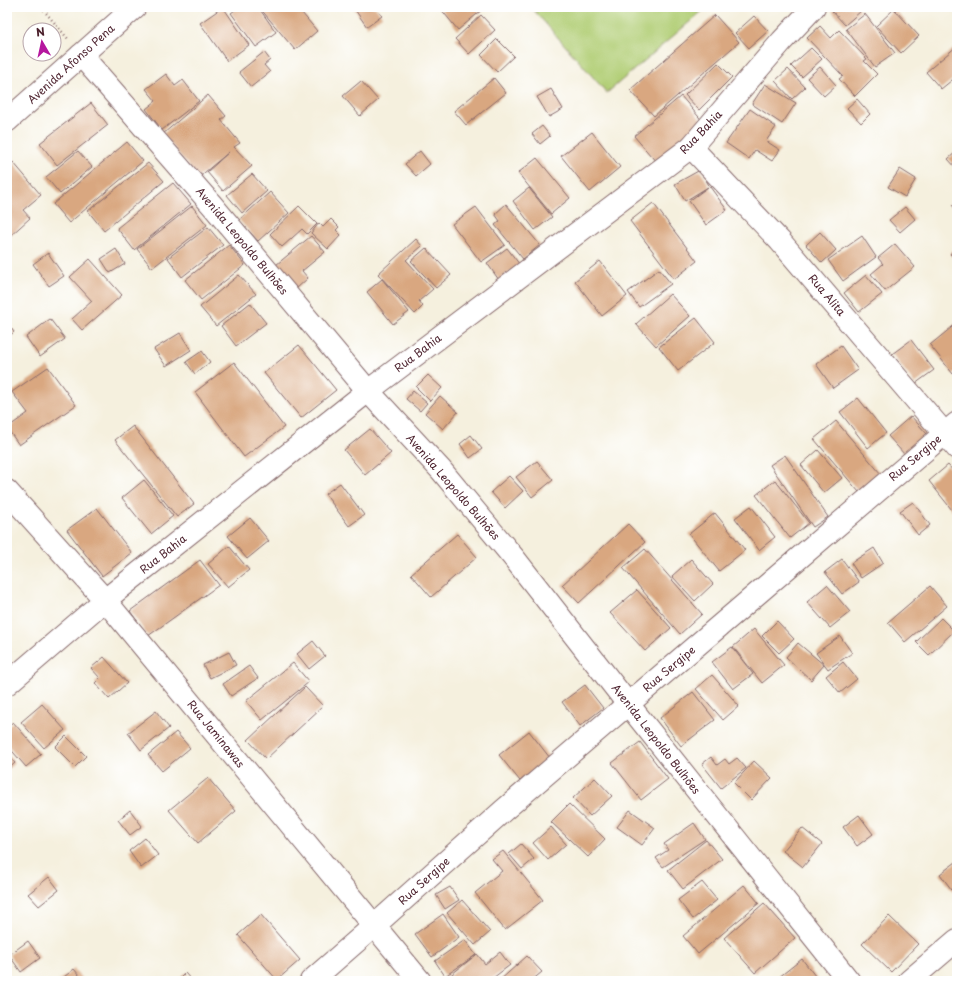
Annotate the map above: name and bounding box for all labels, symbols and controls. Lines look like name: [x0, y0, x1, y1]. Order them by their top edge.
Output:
street label: Avenida Afonso Pena: [23, 20, 118, 107]
north arrow: [22, 22, 62, 62]
text: N: [35, 23, 46, 41]
street label: Rua Bahia: [675, 106, 726, 157]
street label: Avenida Leopoldo Bulhões: [192, 183, 292, 298]
street label: Rua Alita: [805, 270, 850, 319]
street label: Rua Bahia: [391, 329, 445, 376]
street label: Avenida Leopoldo Bulhões: [402, 430, 504, 543]
street label: Rua Sergipe: [885, 430, 945, 485]
street label: Rua Bahia: [136, 530, 190, 577]
street label: Rua Sergipe: [639, 641, 699, 696]
street label: Avenida Leopoldo Bulhões: [608, 680, 705, 797]
street label: Rua Jaminawas: [184, 696, 249, 771]
street label: Rua Sergipe: [394, 853, 453, 908]

